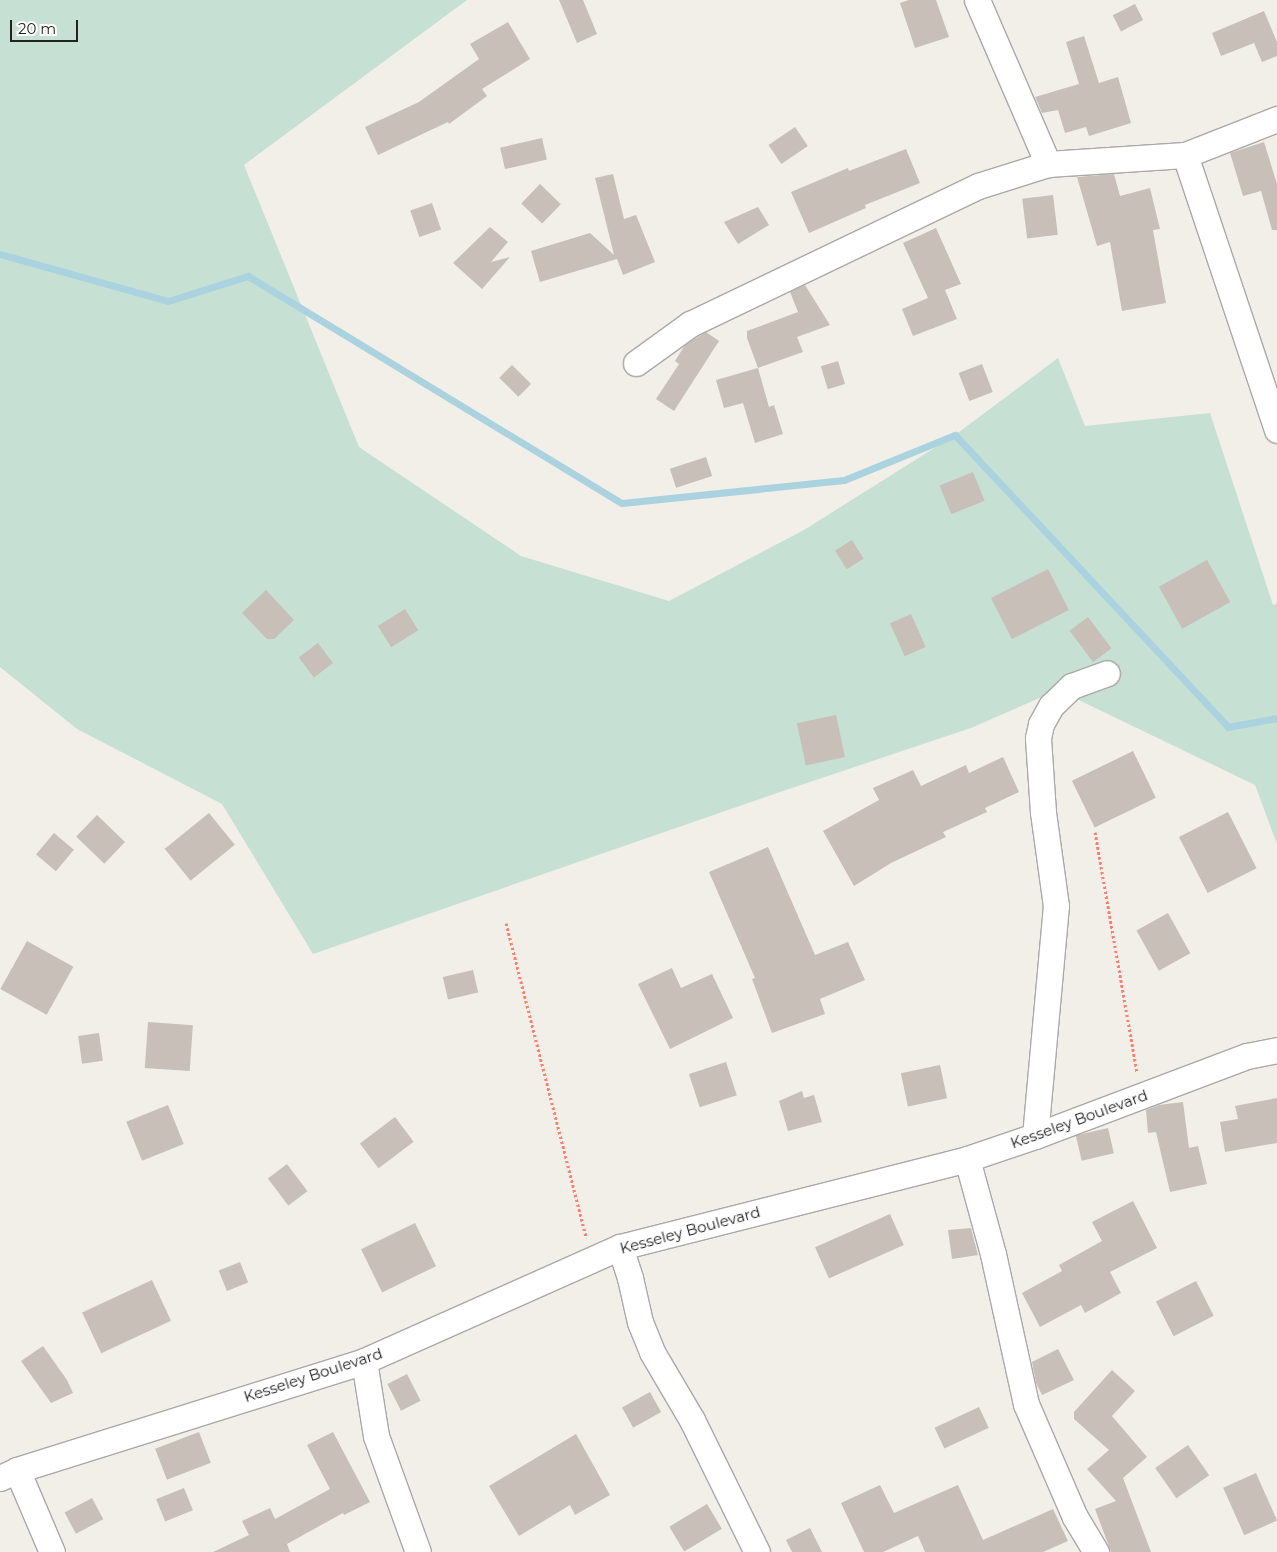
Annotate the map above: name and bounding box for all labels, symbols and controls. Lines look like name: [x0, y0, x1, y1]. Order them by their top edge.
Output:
scale bar: [12, 10, 80, 42]
text: 20 m: [18, 19, 56, 38]
street label: Kesseley Boulevard: [1008, 1086, 1150, 1152]
street label: Kesseley Boulevard: [618, 1203, 762, 1257]
street label: Kesseley Boulevard: [241, 1344, 385, 1406]

